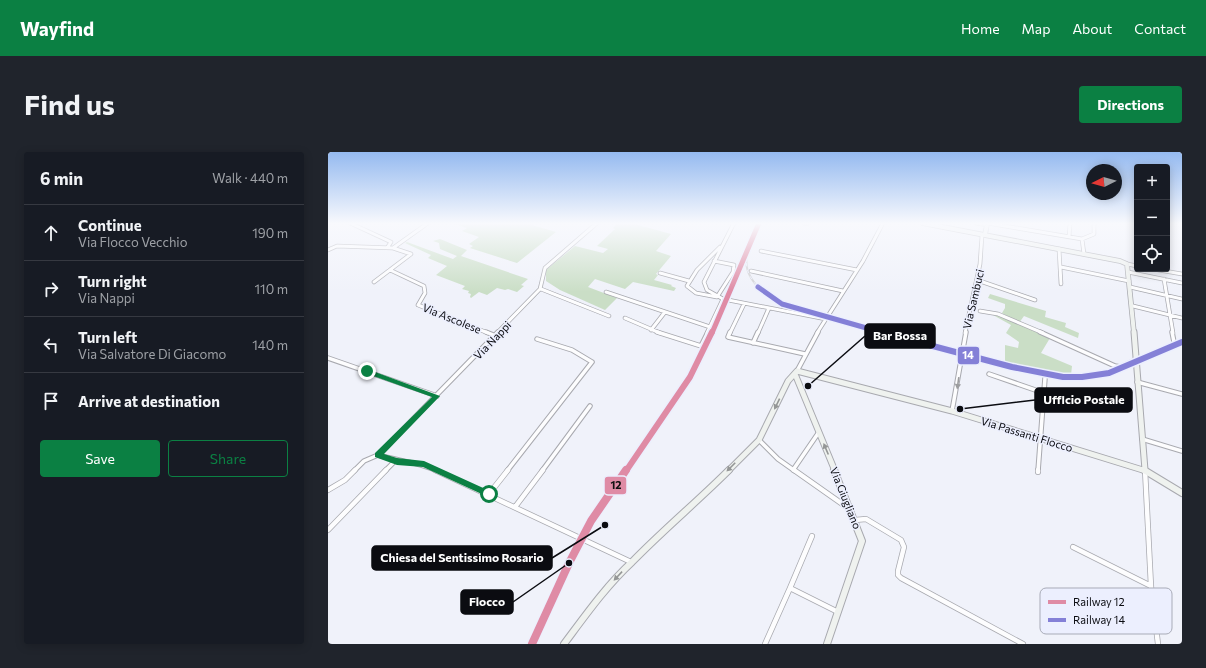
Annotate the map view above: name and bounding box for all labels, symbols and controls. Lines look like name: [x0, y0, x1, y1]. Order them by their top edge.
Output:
text: Wayfind: [20, 17, 94, 40]
text: Home: [961, 20, 1000, 37]
text: Map: [1022, 20, 1050, 37]
text: About: [1072, 20, 1112, 37]
text: Contact: [1134, 20, 1186, 37]
button: Directions: [1079, 86, 1182, 123]
text: Find us: [24, 87, 115, 121]
north arrow: [1086, 164, 1122, 200]
map controls: [1134, 164, 1170, 272]
button: +: [1134, 164, 1170, 200]
text: 6 min: [40, 168, 83, 189]
text: Walk · 440 m: [212, 170, 288, 186]
button: −: [1134, 200, 1170, 236]
text: Continue: [78, 216, 142, 234]
icon: ahead: [40, 222, 62, 244]
text: 190 m: [252, 225, 288, 241]
text: Via Flocco Vecchio: [78, 234, 187, 250]
button: locate: [1134, 236, 1170, 272]
street label: Via Sambuci: [960, 268, 986, 330]
text: Turn right: [78, 272, 147, 290]
icon: right: [40, 278, 62, 300]
text: 110 m: [255, 281, 288, 297]
text: Via Nappi: [78, 290, 135, 306]
street label: Via Ascolese: [421, 300, 483, 336]
street label: Via Nappi: [471, 318, 514, 362]
callout: Bar Bossa: [865, 324, 935, 348]
text: Turn left: [78, 328, 137, 346]
text: Bar Bossa: [873, 328, 927, 342]
icon: left: [40, 334, 62, 356]
text: 140 m: [252, 337, 288, 353]
text: Via Salvatore Di Giacomo: [78, 346, 226, 362]
line badge: 14: [957, 346, 980, 365]
text: 14: [962, 348, 974, 361]
route end: [358, 362, 376, 380]
one-way arrow: [955, 377, 961, 389]
callout: Ufficio Postale: [1035, 388, 1132, 412]
icon: arrive: [40, 390, 62, 412]
text: Arrive at destination: [78, 392, 220, 410]
text: Ufficio Postale: [1043, 392, 1125, 406]
one-way arrow: [774, 398, 780, 410]
street label: Via Passanti Flocco: [979, 414, 1075, 454]
button: Save: [40, 440, 160, 477]
button: Share: [168, 440, 288, 477]
one-way arrow: [823, 443, 829, 455]
one-way arrow: [726, 462, 736, 472]
street label: Via Giugliano: [828, 465, 864, 531]
line badge: 12: [604, 476, 627, 495]
text: 12: [610, 478, 622, 491]
route start: [480, 485, 498, 503]
callout: Chiesa del Sentissimo Rosario: [372, 546, 552, 570]
text: Chiesa del Sentissimo Rosario: [380, 550, 544, 564]
one-way arrow: [613, 571, 623, 581]
legend: [1040, 588, 1172, 634]
callout: Flocco: [461, 590, 513, 614]
text: Flocco: [469, 594, 505, 608]
text: Railway 12: [1073, 595, 1125, 608]
text: Railway 14: [1073, 613, 1126, 626]

